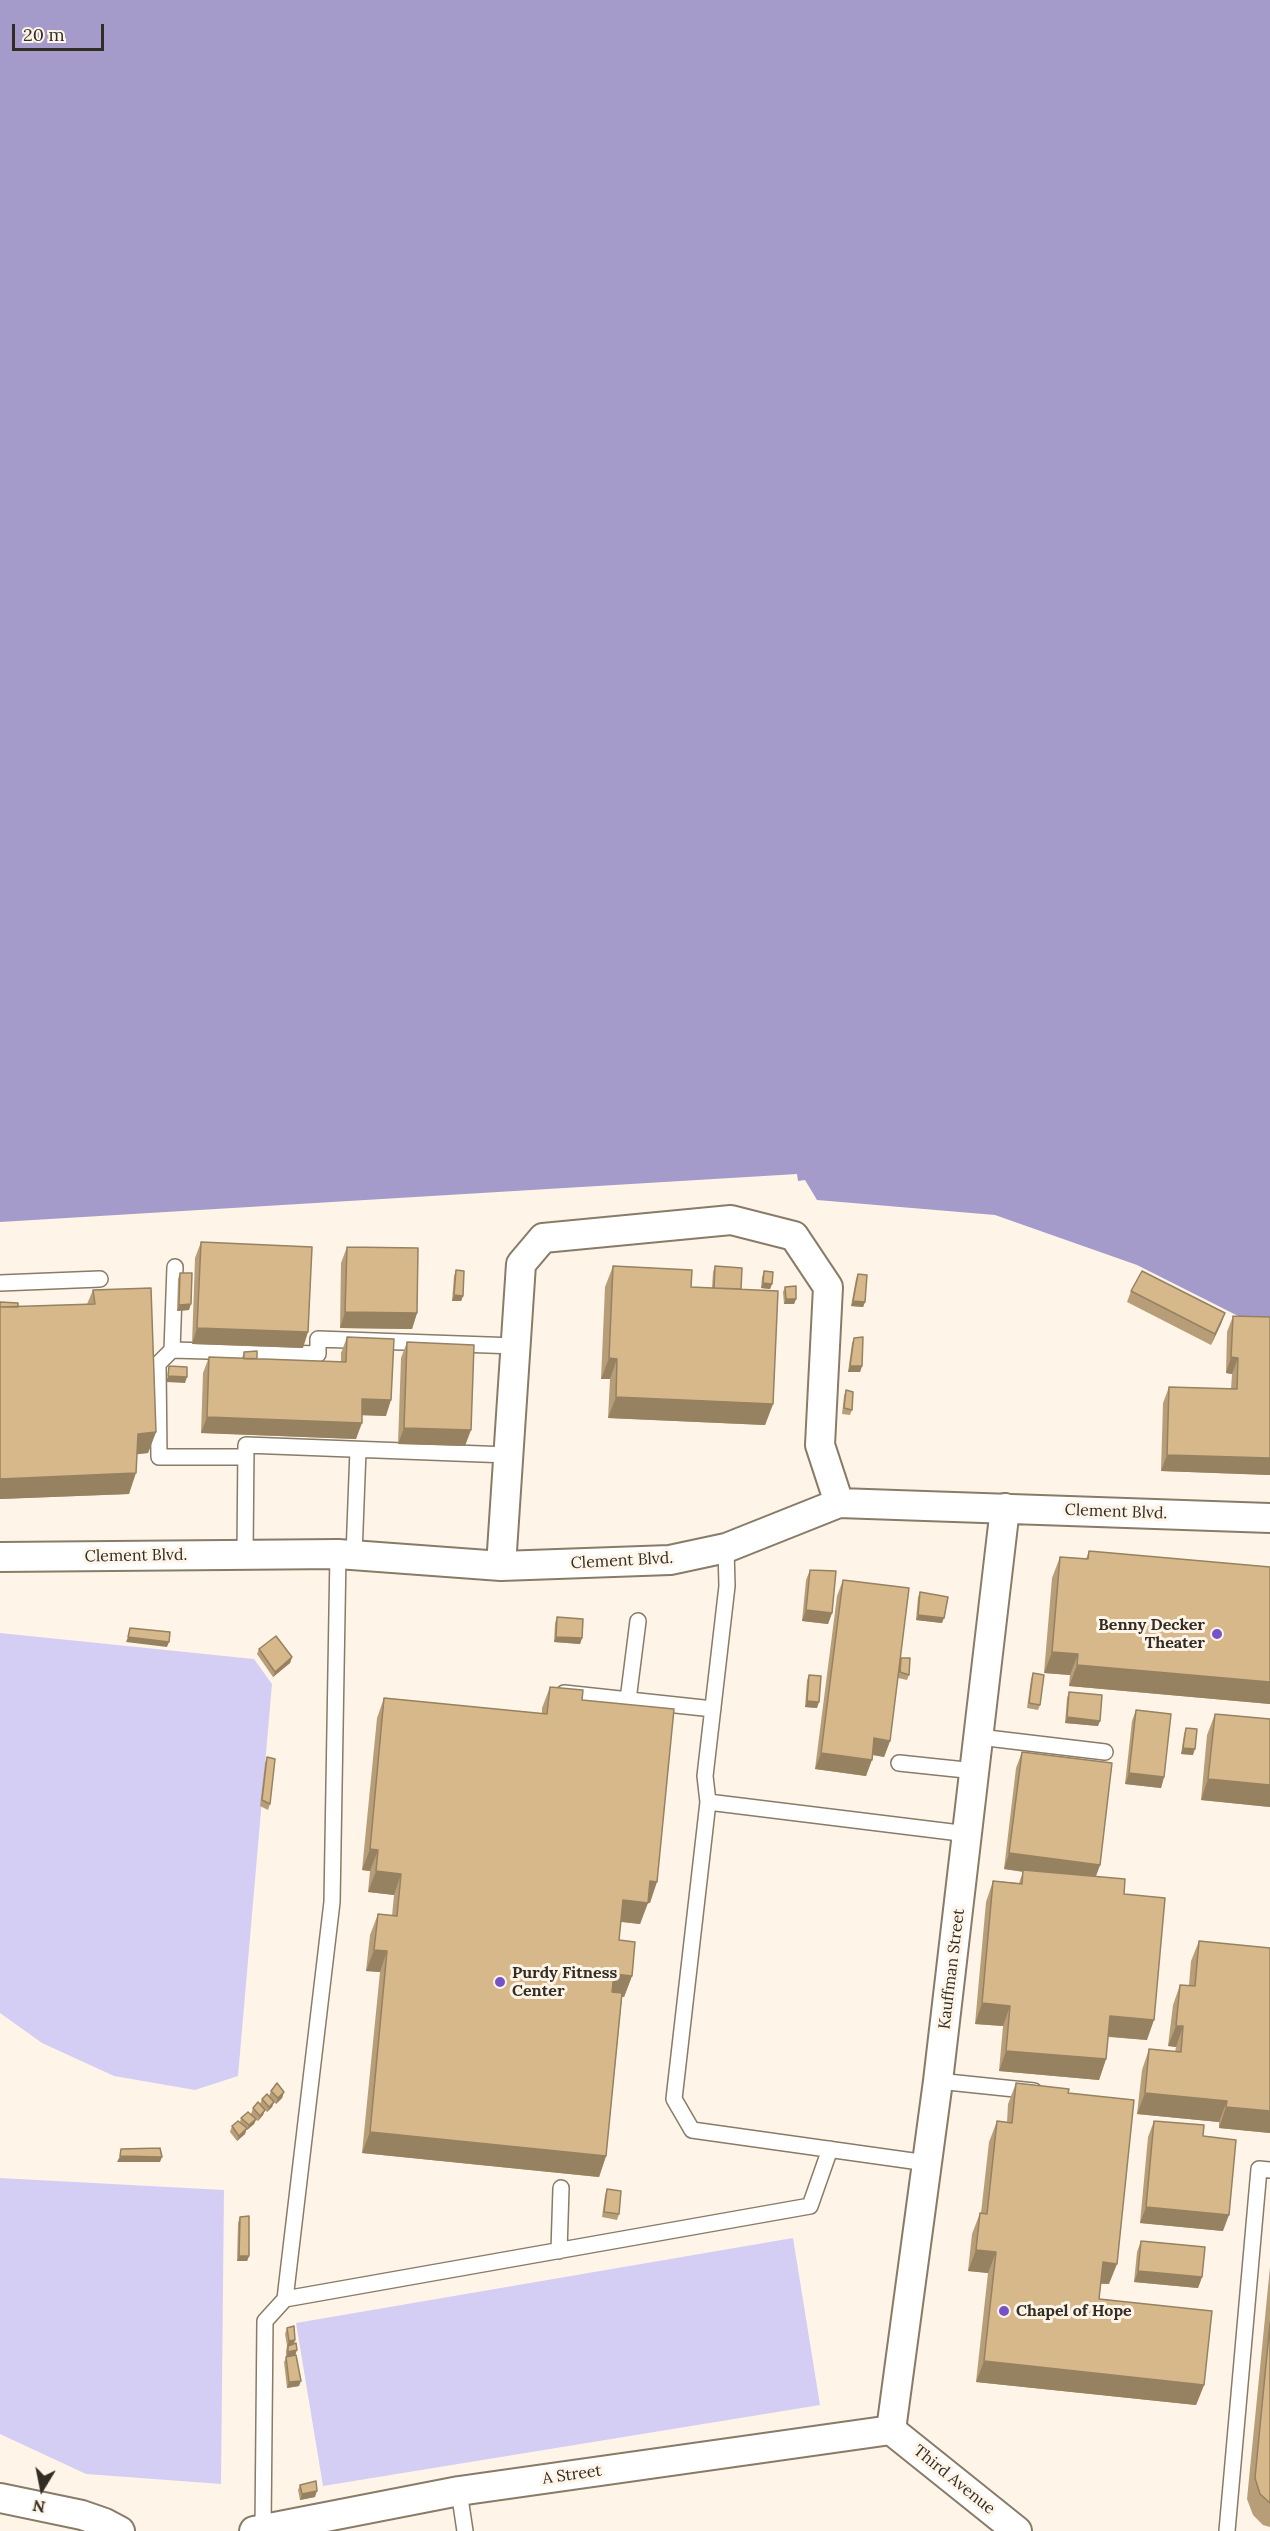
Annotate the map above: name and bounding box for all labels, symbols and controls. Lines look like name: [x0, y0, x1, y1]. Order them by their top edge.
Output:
scale bar: [15, 12, 106, 50]
text: 20 m: [23, 23, 65, 46]
street label: Clement Blvd.: [1064, 1501, 1168, 1523]
street label: Clement Blvd.: [84, 1546, 188, 1566]
street label: Clement Blvd.: [570, 1549, 674, 1573]
place label: Benny Decker Theater: [1098, 1615, 1205, 1653]
marker: Benny Decker Theater: [1210, 1627, 1224, 1641]
street label: Kauffman Street: [935, 1908, 969, 2030]
place label: Purdy Fitness Center: [512, 1963, 617, 2001]
marker: Purdy Fitness Center: [493, 1975, 507, 1989]
place label: Chapel of Hope: [1016, 2301, 1132, 2321]
marker: Chapel of Hope: [997, 2304, 1011, 2318]
street label: Third Avenue: [909, 2441, 999, 2519]
north arrow: [12, 2459, 72, 2519]
street label: A Street: [541, 2461, 603, 2489]
text: N: [31, 2496, 47, 2518]

